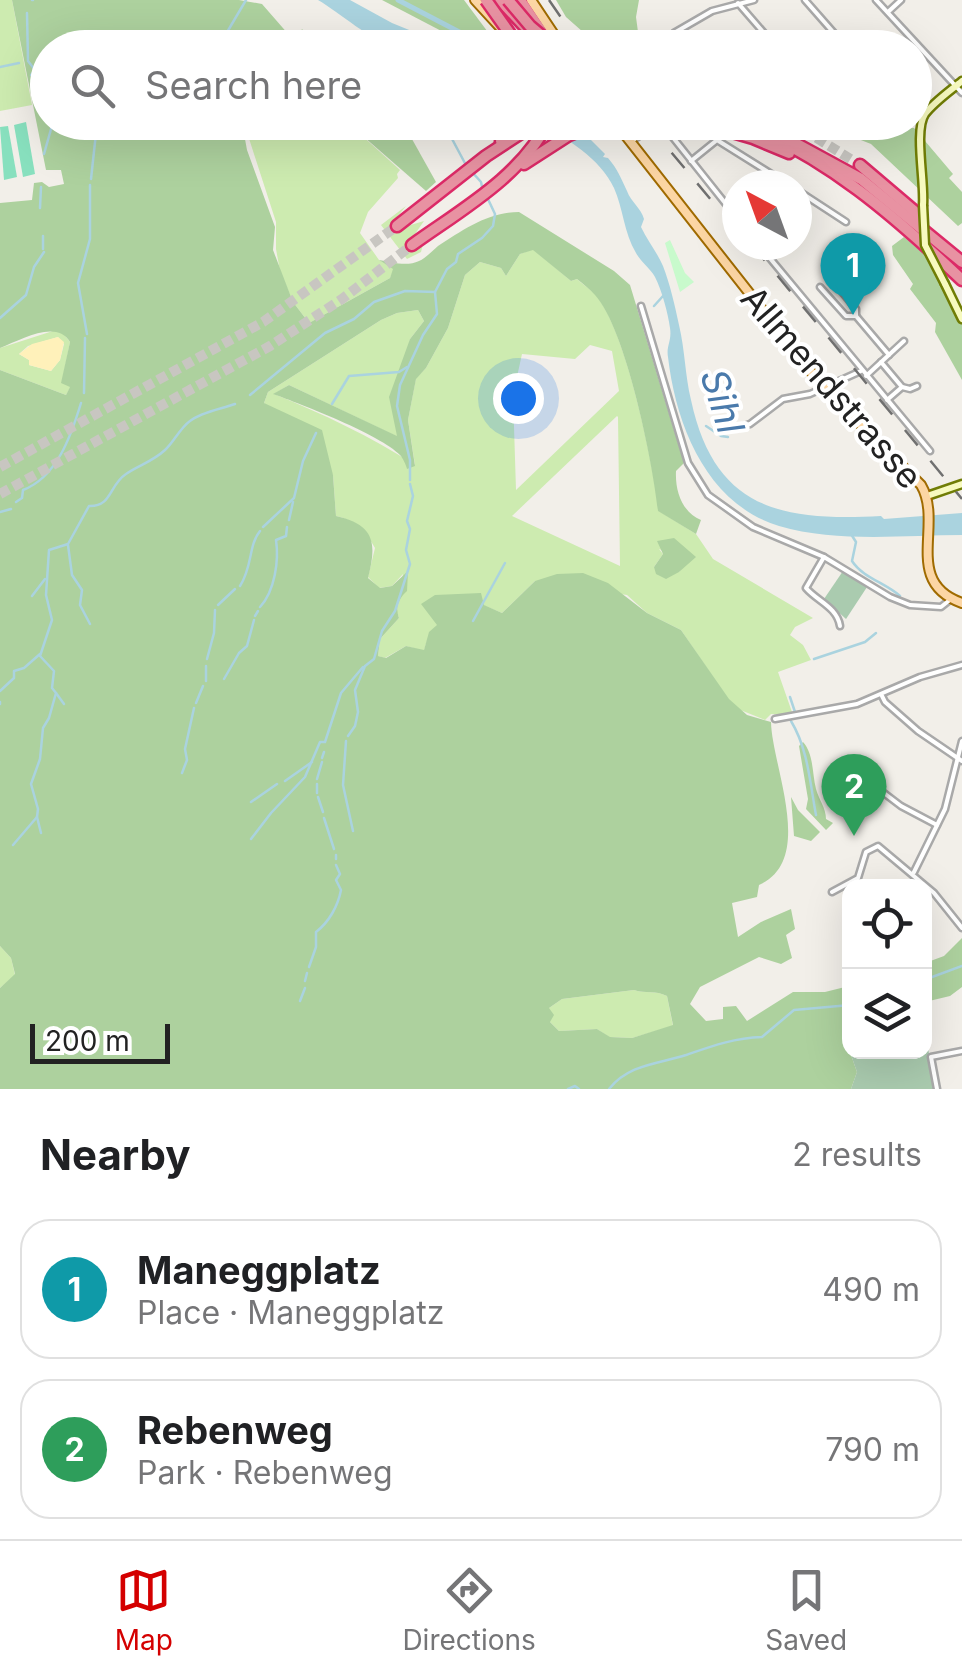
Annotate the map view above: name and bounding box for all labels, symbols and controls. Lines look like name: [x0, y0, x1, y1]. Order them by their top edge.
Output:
search box: [30, 30, 932, 140]
icon: search: [65, 58, 120, 113]
text: Search here: [145, 62, 362, 108]
north arrow: [722, 170, 812, 260]
pin: 1: [820, 232, 886, 315]
street label: Allmendstrasse: [733, 277, 931, 497]
water label: Sihl: [691, 363, 755, 440]
your location: [493, 373, 544, 424]
pin: 2: [822, 754, 886, 836]
map controls: [842, 879, 932, 1059]
button: locate: [842, 879, 932, 969]
button: layers: [842, 969, 932, 1059]
scale bar: [30, 1019, 170, 1064]
text: 200 m: [45, 1024, 130, 1058]
text: Nearby: [40, 1129, 191, 1180]
text: 2 results: [792, 1135, 922, 1174]
text: Maneggplatz: [137, 1247, 381, 1293]
text: 1: [68, 1270, 81, 1309]
text: 490 m: [822, 1270, 920, 1309]
text: Place · Maneggplatz: [137, 1293, 444, 1332]
text: Rebenweg: [137, 1407, 333, 1453]
text: 2: [64, 1430, 85, 1469]
text: 790 m: [825, 1430, 920, 1469]
text: Park · Rebenweg: [137, 1453, 393, 1492]
tab: Map: [115, 1563, 173, 1657]
tab: Directions: [402, 1563, 536, 1657]
tab: Saved: [765, 1563, 847, 1657]

